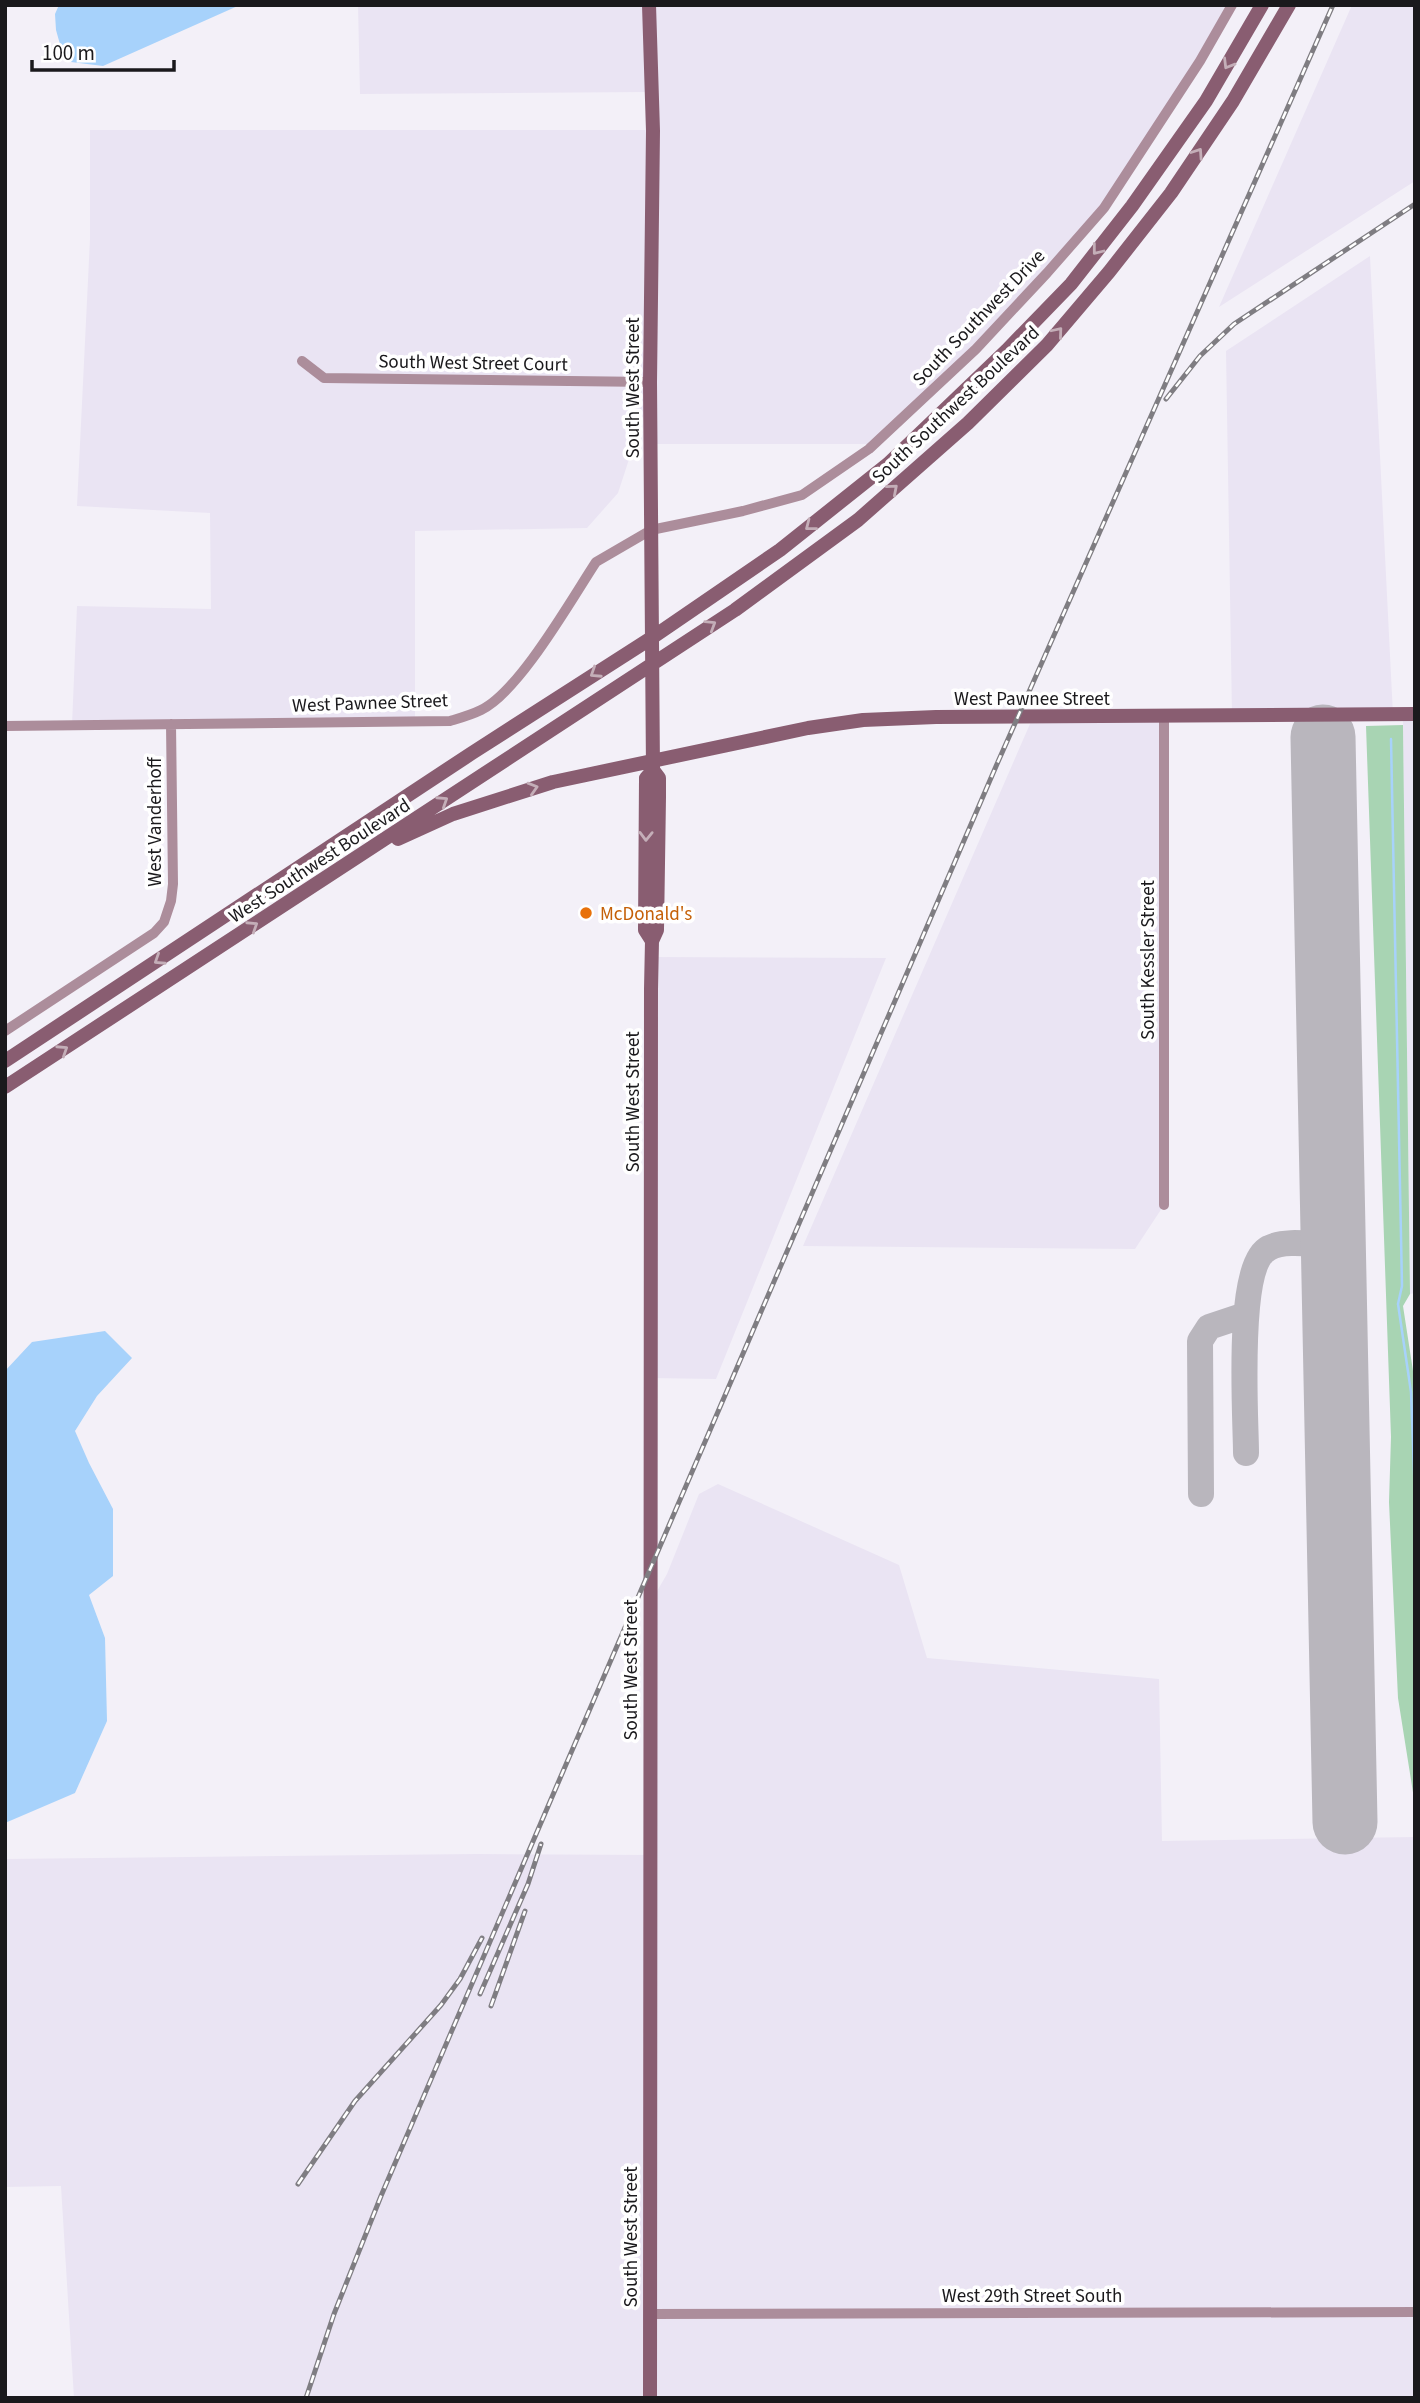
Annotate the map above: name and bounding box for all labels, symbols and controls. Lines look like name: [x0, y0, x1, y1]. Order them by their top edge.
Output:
scale bar: [32, 28, 173, 72]
text: 100 m: [42, 38, 95, 68]
one-way arrow: [1223, 57, 1236, 70]
one-way arrow: [1190, 148, 1202, 161]
one-way arrow: [1093, 243, 1106, 255]
street label: South Southwest Drive: [907, 244, 1052, 392]
street label: South West Street: [620, 317, 647, 459]
street label: South Southwest Boulevard: [866, 320, 1046, 490]
one-way arrow: [1050, 328, 1062, 341]
street label: South West Street Court: [378, 348, 568, 379]
one-way arrow: [885, 485, 898, 497]
one-way arrow: [806, 518, 819, 530]
one-way arrow: [704, 621, 717, 634]
one-way arrow: [590, 665, 603, 677]
street label: West Pawnee Street: [954, 686, 1111, 713]
street label: West Pawnee Street: [292, 687, 449, 720]
street label: West Vanderhoff: [142, 756, 169, 887]
one-way arrow: [526, 782, 538, 796]
street label: West Southwest Boulevard: [224, 792, 416, 930]
one-way arrow: [436, 797, 449, 810]
one-way arrow: [638, 832, 654, 842]
street label: South Kessler Street: [1135, 880, 1162, 1040]
place label: McDonald's: [600, 901, 692, 928]
marker: McDonald's: [578, 905, 594, 921]
one-way arrow: [245, 922, 258, 934]
one-way arrow: [154, 951, 167, 964]
street label: South West Street: [620, 1031, 647, 1173]
one-way arrow: [55, 1046, 68, 1059]
street label: South West Street: [618, 1599, 645, 1741]
street label: South West Street: [618, 2166, 645, 2308]
street label: West 29th Street South: [942, 2283, 1122, 2310]

